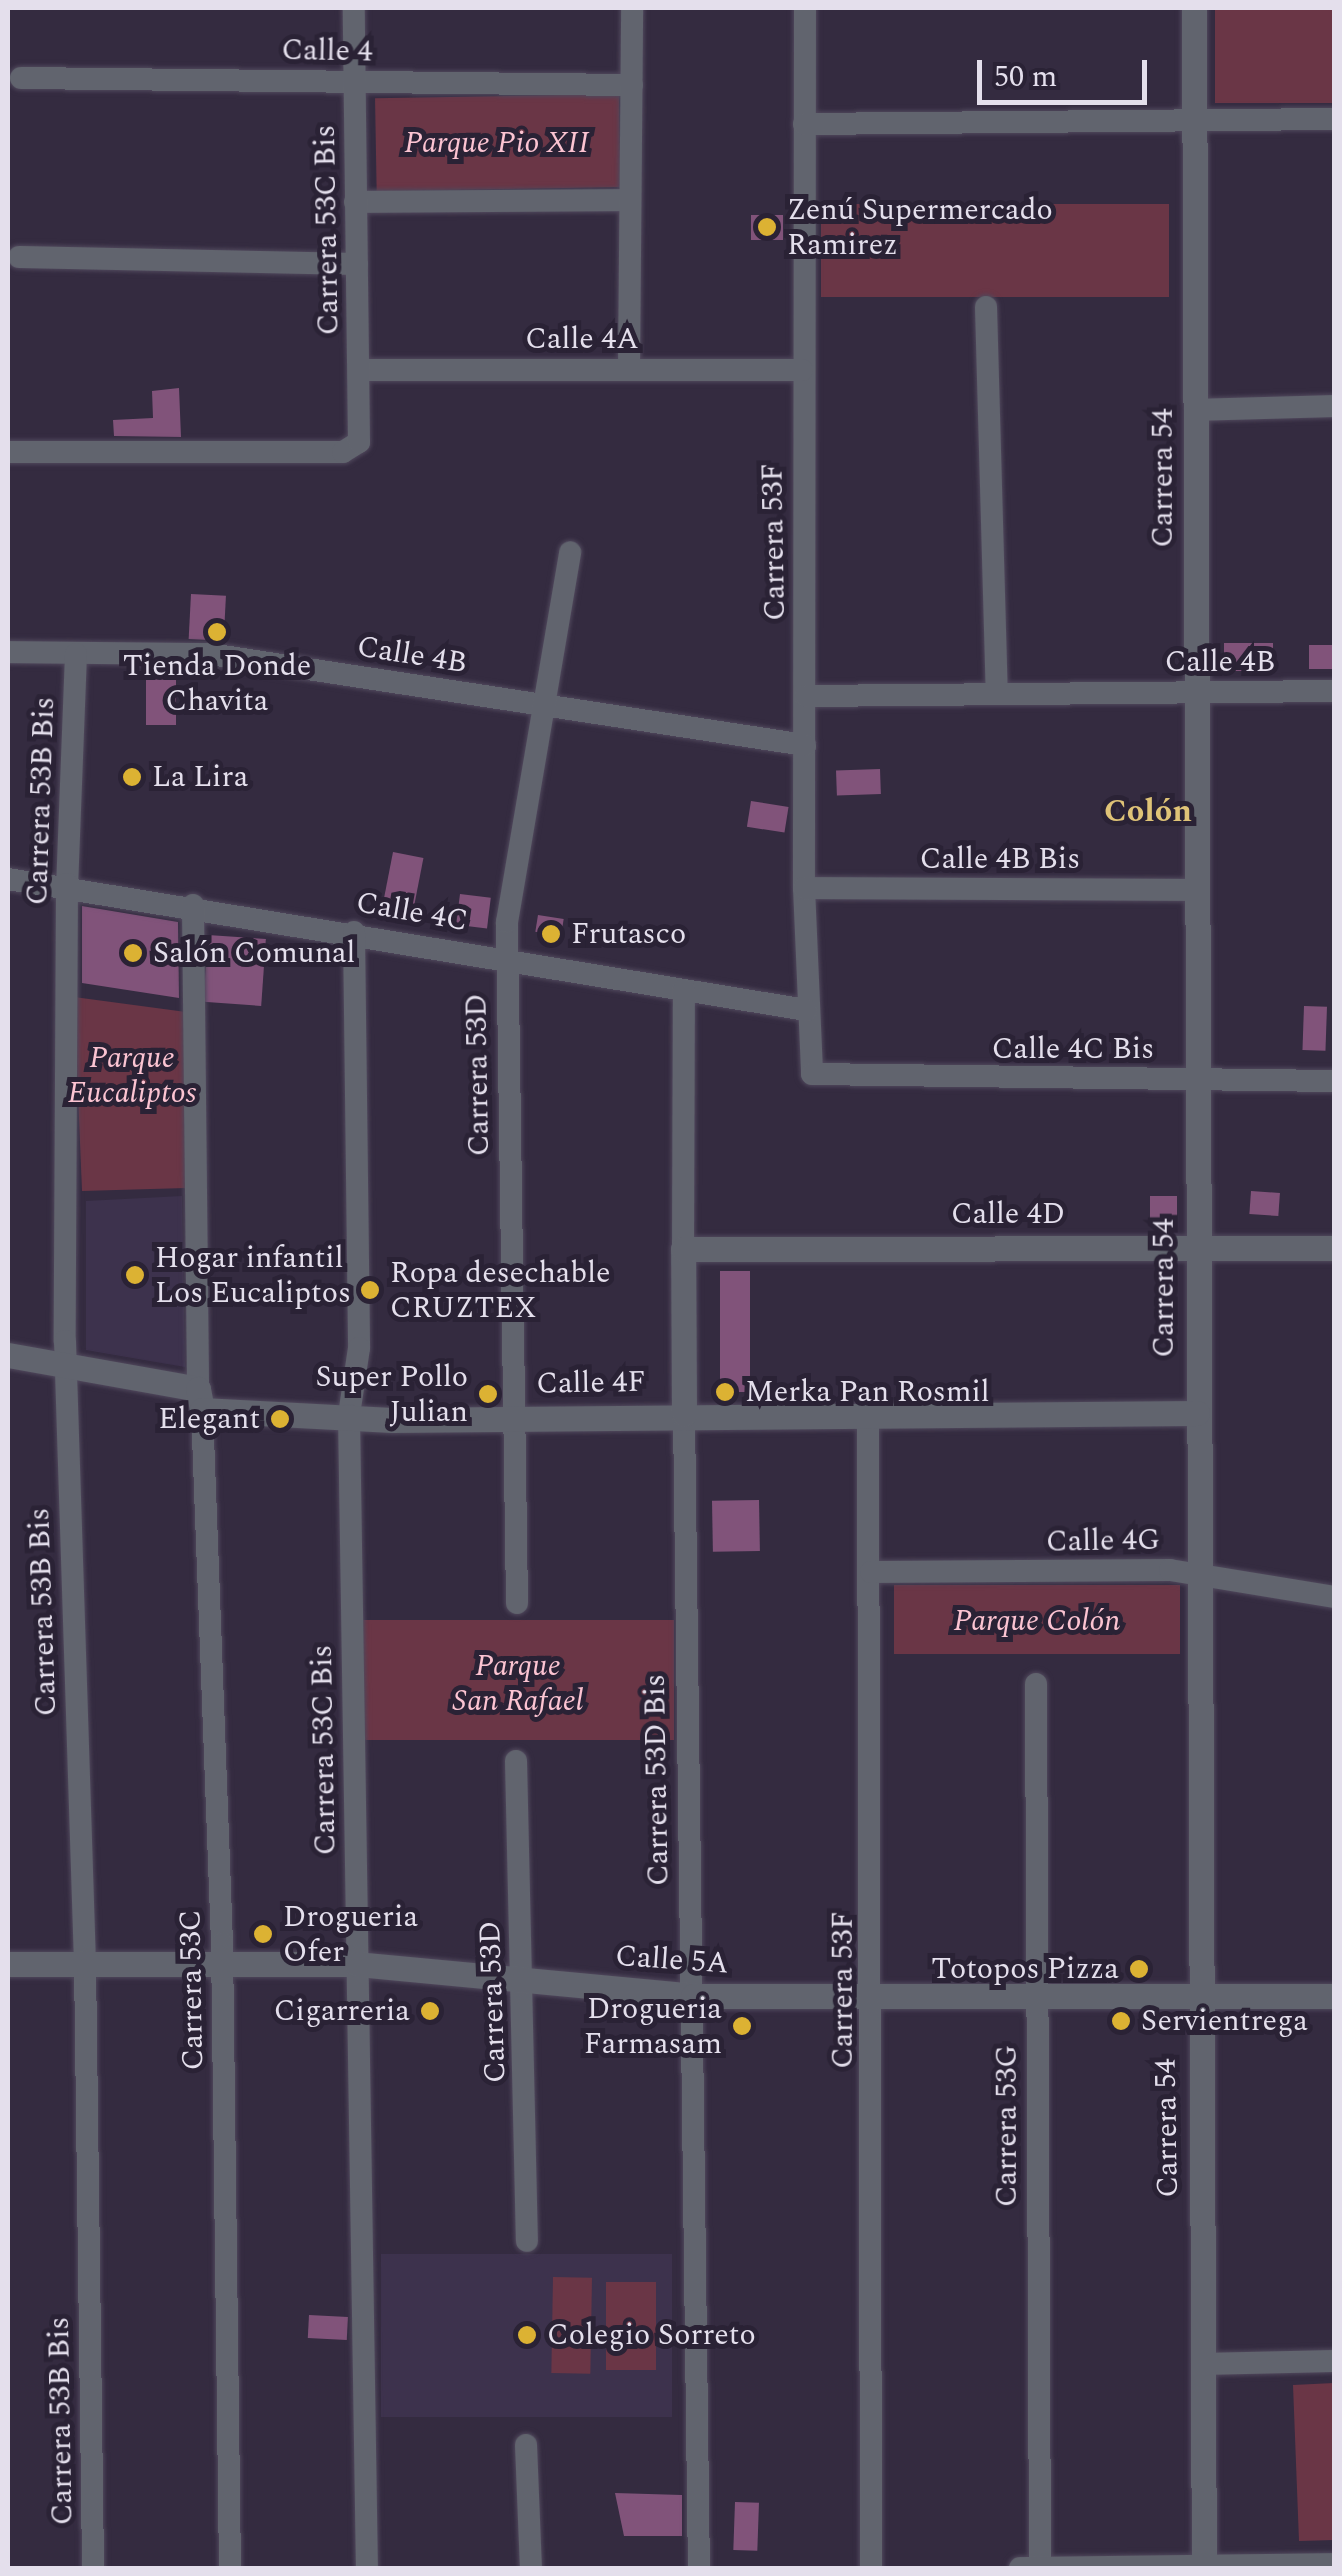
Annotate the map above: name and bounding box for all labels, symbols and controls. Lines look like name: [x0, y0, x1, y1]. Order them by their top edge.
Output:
street label: Calle 4: [281, 32, 373, 70]
scale bar: [982, 40, 1152, 102]
text: 50 m: [994, 54, 1057, 100]
street label: Carrera 53C Bis: [307, 124, 347, 336]
park label: Parque Pio XII: [404, 125, 590, 161]
place label: Zenú Supermercado Ramirez: [787, 192, 1053, 262]
marker: Zenú Supermercado Ramirez: [756, 216, 778, 238]
street label: Calle 4A: [525, 321, 639, 357]
street label: Carrera 54: [1145, 408, 1181, 548]
street label: Carrera 53F: [755, 463, 793, 621]
marker: Tienda Donde Chavita: [206, 621, 228, 643]
street label: Calle 4B: [355, 629, 469, 681]
street label: Calle 4B: [1165, 644, 1275, 680]
place label: Tienda Donde Chavita: [123, 648, 311, 718]
street label: Carrera 53B Bis: [19, 696, 63, 906]
place label: La Lira: [152, 759, 248, 795]
marker: La Lira: [121, 766, 143, 788]
district label: Colón: [1104, 793, 1192, 831]
street label: Calle 4B Bis: [920, 841, 1080, 877]
street label: Calle 4C: [353, 884, 471, 940]
place label: Frutasco: [571, 916, 686, 952]
marker: Frutasco: [540, 923, 562, 945]
place label: Salón Comunal: [153, 935, 355, 971]
marker: Salón Comunal: [122, 942, 144, 964]
street label: Carrera 53D: [459, 993, 497, 1157]
street label: Calle 4C Bis: [992, 1031, 1154, 1067]
park label: Parque Eucaliptos: [68, 1040, 196, 1110]
street label: Calle 4D: [951, 1196, 1065, 1232]
street label: Carrera 54: [1146, 1218, 1182, 1358]
place label: Hogar infantil Los Eucaliptos: [155, 1240, 351, 1310]
place label: Ropa desechable CRUZTEX: [390, 1255, 610, 1326]
marker: Hogar infantil Los Eucaliptos: [124, 1264, 146, 1286]
marker: Ropa desechable CRUZTEX: [359, 1279, 381, 1301]
place label: Super Pollo Julian: [316, 1359, 468, 1430]
street label: Calle 4F: [536, 1364, 646, 1402]
place label: Merka Pan Rosmil: [745, 1374, 990, 1410]
marker: Merka Pan Rosmil: [714, 1381, 736, 1403]
marker: Super Pollo Julian: [477, 1383, 499, 1405]
place label: Elegant: [158, 1401, 260, 1437]
marker: Elegant: [269, 1408, 291, 1430]
street label: Carrera 53B Bis: [21, 1507, 65, 1717]
street label: Calle 4G: [1046, 1522, 1160, 1560]
park label: Parque Colón: [954, 1603, 1120, 1639]
street label: Carrera 53C Bis: [304, 1644, 344, 1856]
park label: Parque San Rafael: [453, 1648, 583, 1718]
street label: Carrera 53D Bis: [637, 1674, 677, 1886]
place label: Drogueria Ofer: [283, 1899, 418, 1970]
street label: Carrera 53C: [173, 1909, 211, 2071]
street label: Carrera 53F: [825, 1911, 861, 2069]
street label: Carrera 53D: [472, 1920, 514, 2084]
marker: Drogueria Ofer: [252, 1923, 274, 1945]
street label: Calle 5A: [614, 1938, 730, 1982]
place label: Totopos Pizza: [931, 1951, 1119, 1987]
marker: Totopos Pizza: [1128, 1958, 1150, 1980]
place label: Drogueria Farmasam: [584, 1991, 722, 2062]
place label: Cigarreria: [274, 1993, 410, 2029]
marker: Cigarreria: [419, 2000, 441, 2022]
place label: Servientrega: [1141, 2003, 1308, 2039]
marker: Servientrega: [1110, 2010, 1132, 2032]
marker: Drogueria Farmasam: [731, 2015, 753, 2037]
street label: Carrera 53G: [989, 2045, 1025, 2207]
street label: Carrera 54: [1148, 2058, 1186, 2198]
street label: Carrera 53B Bis: [41, 2316, 81, 2526]
place label: Colegio Sorreto: [547, 2317, 756, 2353]
marker: Colegio Sorreto: [516, 2324, 538, 2346]

